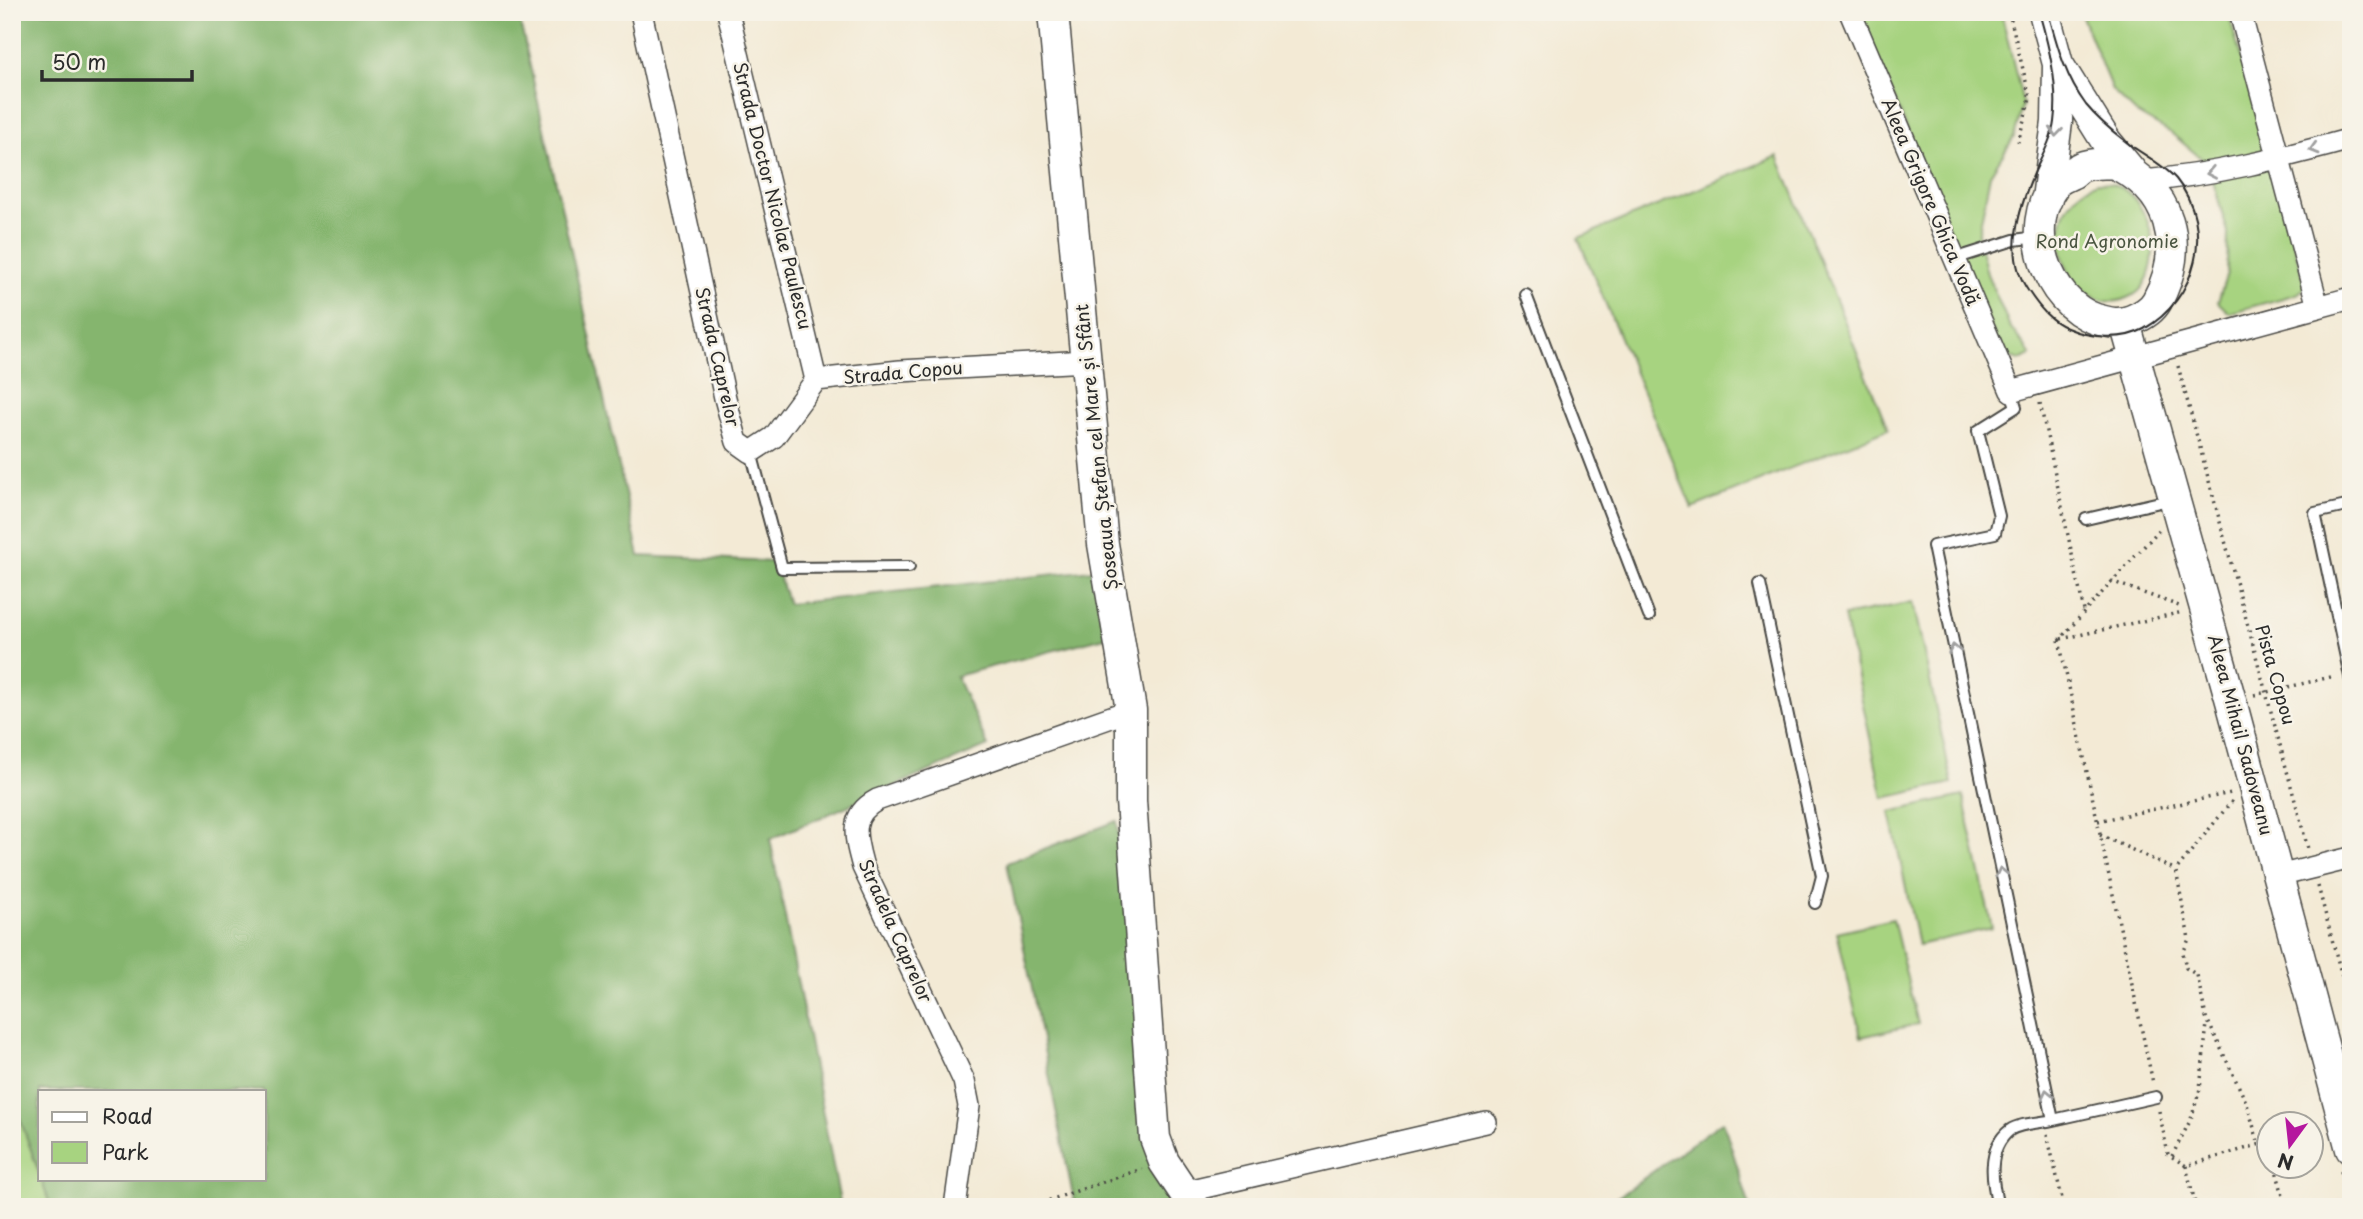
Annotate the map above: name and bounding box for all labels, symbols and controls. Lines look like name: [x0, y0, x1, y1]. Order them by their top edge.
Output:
scale bar: [42, 38, 192, 82]
text: 50 m: [52, 45, 106, 77]
street label: Strada Doctor Nicolae Paulescu: [727, 59, 820, 332]
street label: Aleea Grigore Ghica Vodă: [1875, 93, 1987, 309]
one-way arrow: [2048, 126, 2063, 137]
one-way arrow: [2309, 141, 2321, 155]
one-way arrow: [2205, 164, 2217, 179]
park label: Rond Agronomie: [2036, 227, 2178, 254]
street label: Strada Caprelor: [689, 284, 748, 430]
street label: Șoseaua Ștefan cel Mare și Sfânt: [1067, 303, 1124, 591]
street label: Strada Copou: [842, 353, 964, 390]
street label: Pista Copou: [2249, 621, 2304, 728]
street label: Aleea Mihail Sadoveanu: [2202, 631, 2281, 838]
one-way arrow: [1948, 643, 1963, 655]
street label: Stradela Caprelor: [853, 854, 940, 1007]
one-way arrow: [1994, 866, 2009, 878]
one-way arrow: [2041, 1088, 2056, 1100]
legend: [38, 1090, 266, 1180]
text: Road: [102, 1099, 153, 1131]
north arrow: [2254, 1110, 2324, 1180]
text: Park: [102, 1135, 149, 1167]
text: N: [2274, 1147, 2296, 1178]

